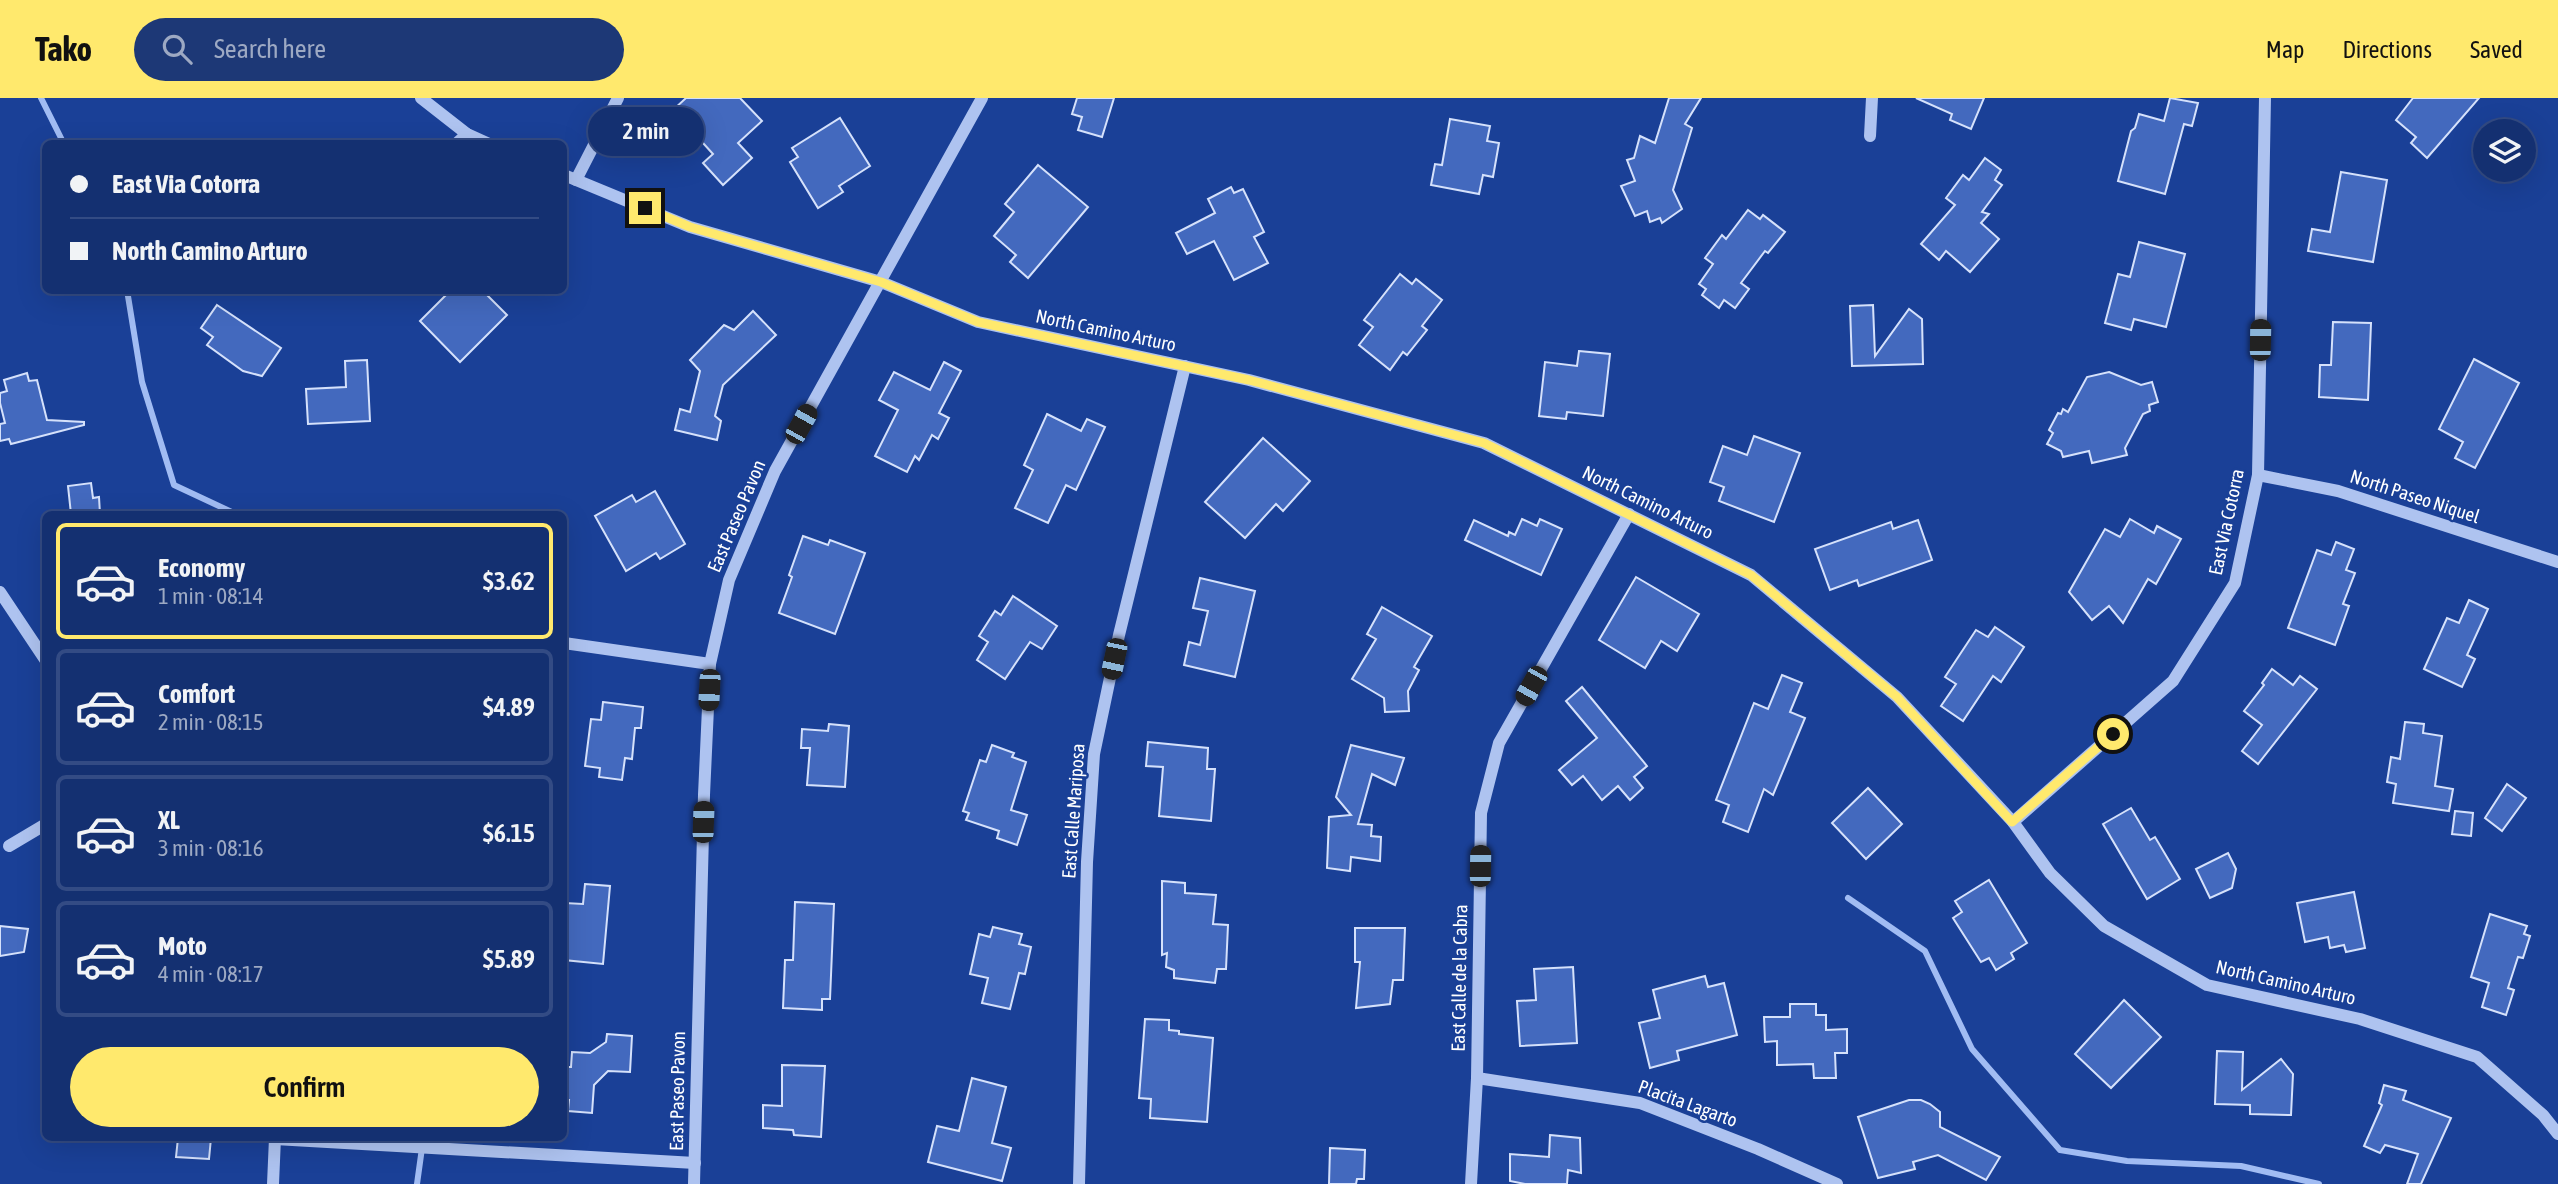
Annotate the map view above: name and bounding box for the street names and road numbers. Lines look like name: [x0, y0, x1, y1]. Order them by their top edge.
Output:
street label: North Camino Arturo: [1034, 304, 1178, 356]
street label: East Paseo Pavon: [702, 457, 770, 575]
street label: North Camino Arturo: [1579, 461, 1717, 543]
street label: North Paseo Niquel: [2347, 465, 2483, 527]
street label: East Via Cotorra: [2204, 467, 2248, 577]
street label: East Calle Mariposa: [1057, 743, 1089, 879]
street label: East Calle de la Cabra: [1447, 904, 1471, 1052]
street label: North Camino Arturo: [2214, 955, 2358, 1009]
street label: East Paseo Pavon: [665, 1031, 689, 1151]
street label: Placita Lagarto: [1635, 1075, 1741, 1131]

